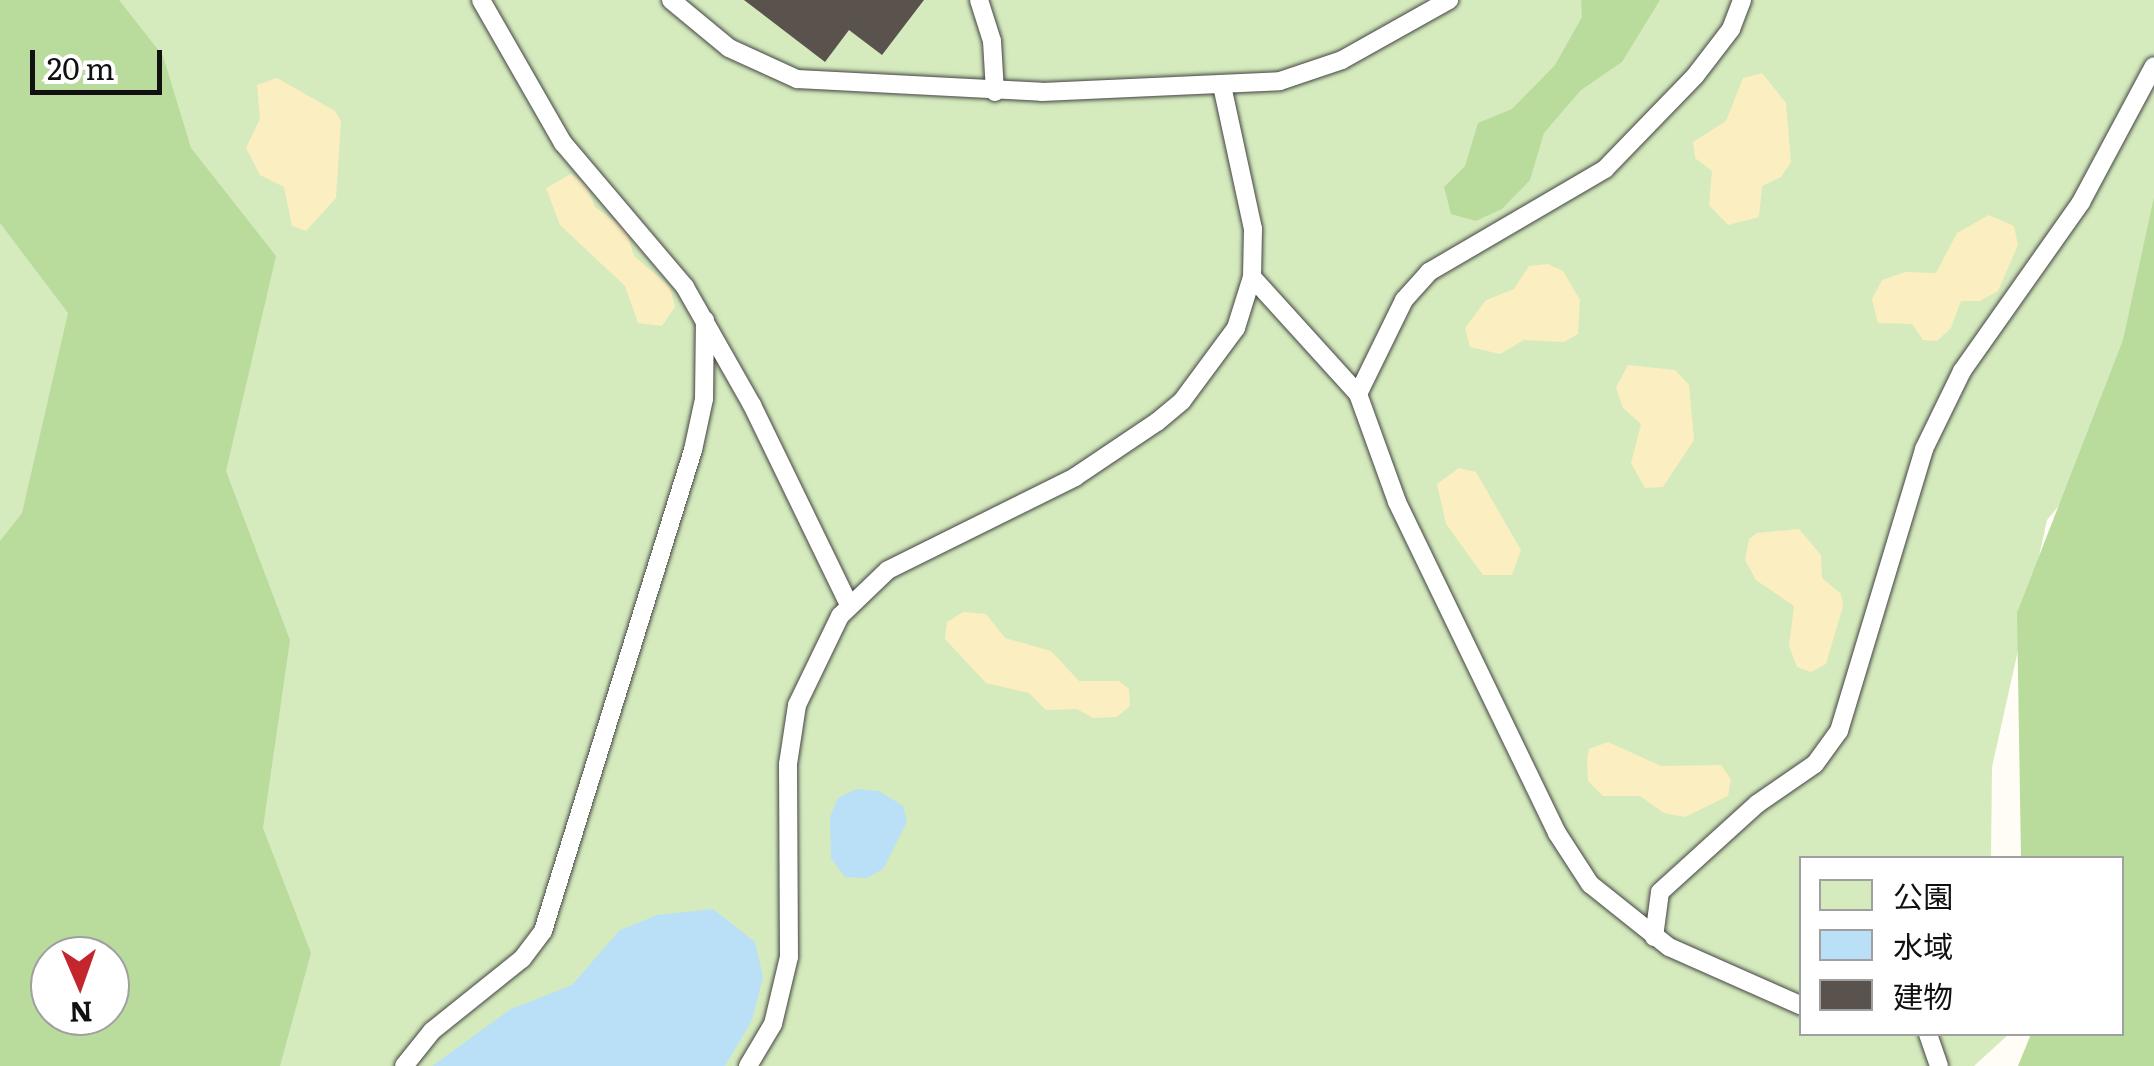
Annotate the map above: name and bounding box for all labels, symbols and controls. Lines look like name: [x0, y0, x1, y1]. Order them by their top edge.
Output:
scale bar: [35, 30, 168, 92]
text: 20 m: [47, 45, 115, 89]
legend: [1799, 856, 2124, 1036]
text: 公園: [1893, 873, 1953, 917]
text: 水域: [1893, 923, 1953, 967]
north arrow: [30, 936, 130, 1036]
text: 建物: [1893, 973, 1953, 1017]
text: N: [69, 993, 93, 1035]

